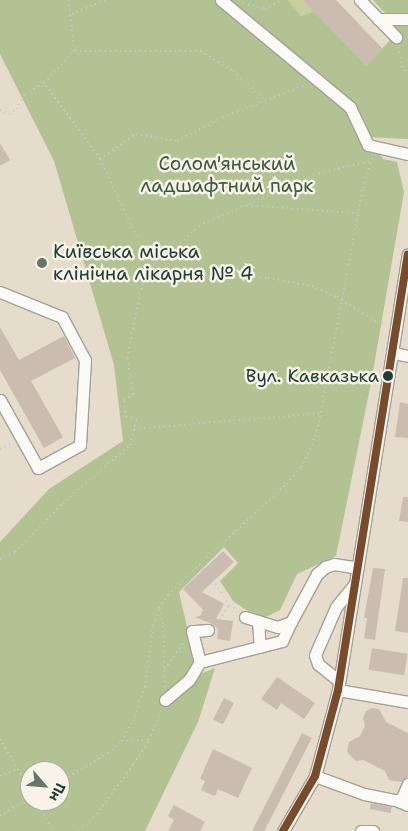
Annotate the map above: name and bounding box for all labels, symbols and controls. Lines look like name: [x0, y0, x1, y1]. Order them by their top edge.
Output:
park label: Солом'янський ладшафтний парк: [141, 153, 313, 197]
place label: Київська міська клінічна лікарня № 4: [53, 241, 253, 285]
marker: Київська міська клінічна лікарня № 4: [35, 256, 49, 270]
place label: Вул. Кавказька: [246, 365, 379, 387]
marker: Вул. Кавказька: [383, 371, 393, 381]
north arrow: [20, 761, 70, 811]
text: Пн: [45, 780, 70, 805]

